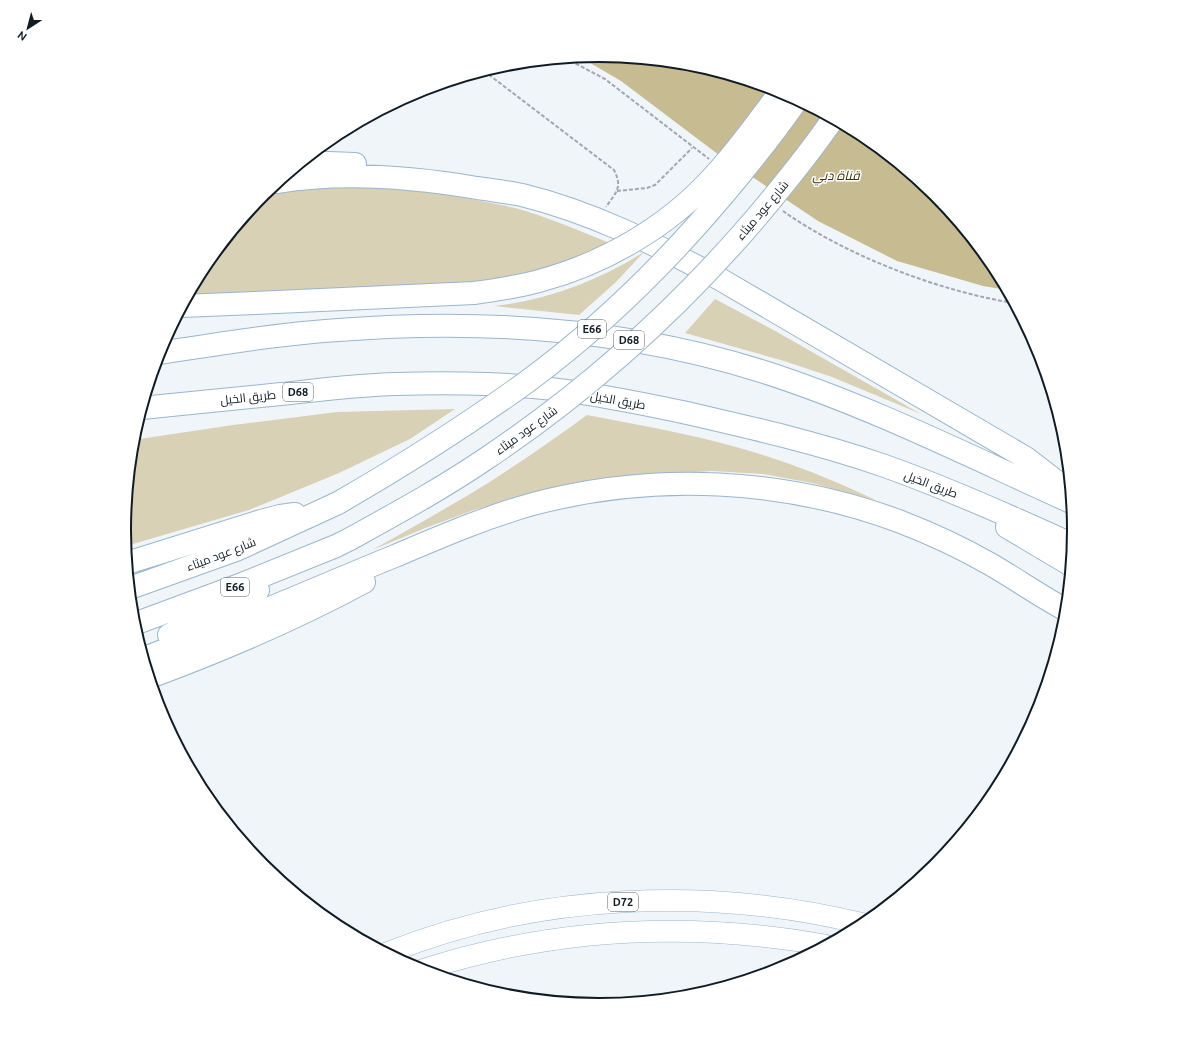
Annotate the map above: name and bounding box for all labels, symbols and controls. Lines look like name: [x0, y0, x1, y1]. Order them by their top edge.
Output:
north arrow: [8, 8, 48, 48]
text: N: [15, 29, 29, 43]
water label: قناة دبي: [812, 168, 861, 186]
street label: شارع عود ميثاء: [733, 178, 792, 244]
road number: E66: [578, 320, 606, 338]
road number: D68: [614, 331, 644, 349]
road number: D68: [283, 383, 313, 401]
street label: طريق الخيل: [220, 388, 277, 407]
street label: طريق الخيل: [589, 389, 647, 412]
street label: شارع عود ميثاء: [492, 403, 561, 458]
street label: طريق الخيل: [902, 468, 959, 501]
street label: شارع عود ميثاء: [184, 535, 258, 575]
road number: E66: [221, 578, 249, 596]
road number: D72: [608, 893, 638, 911]

